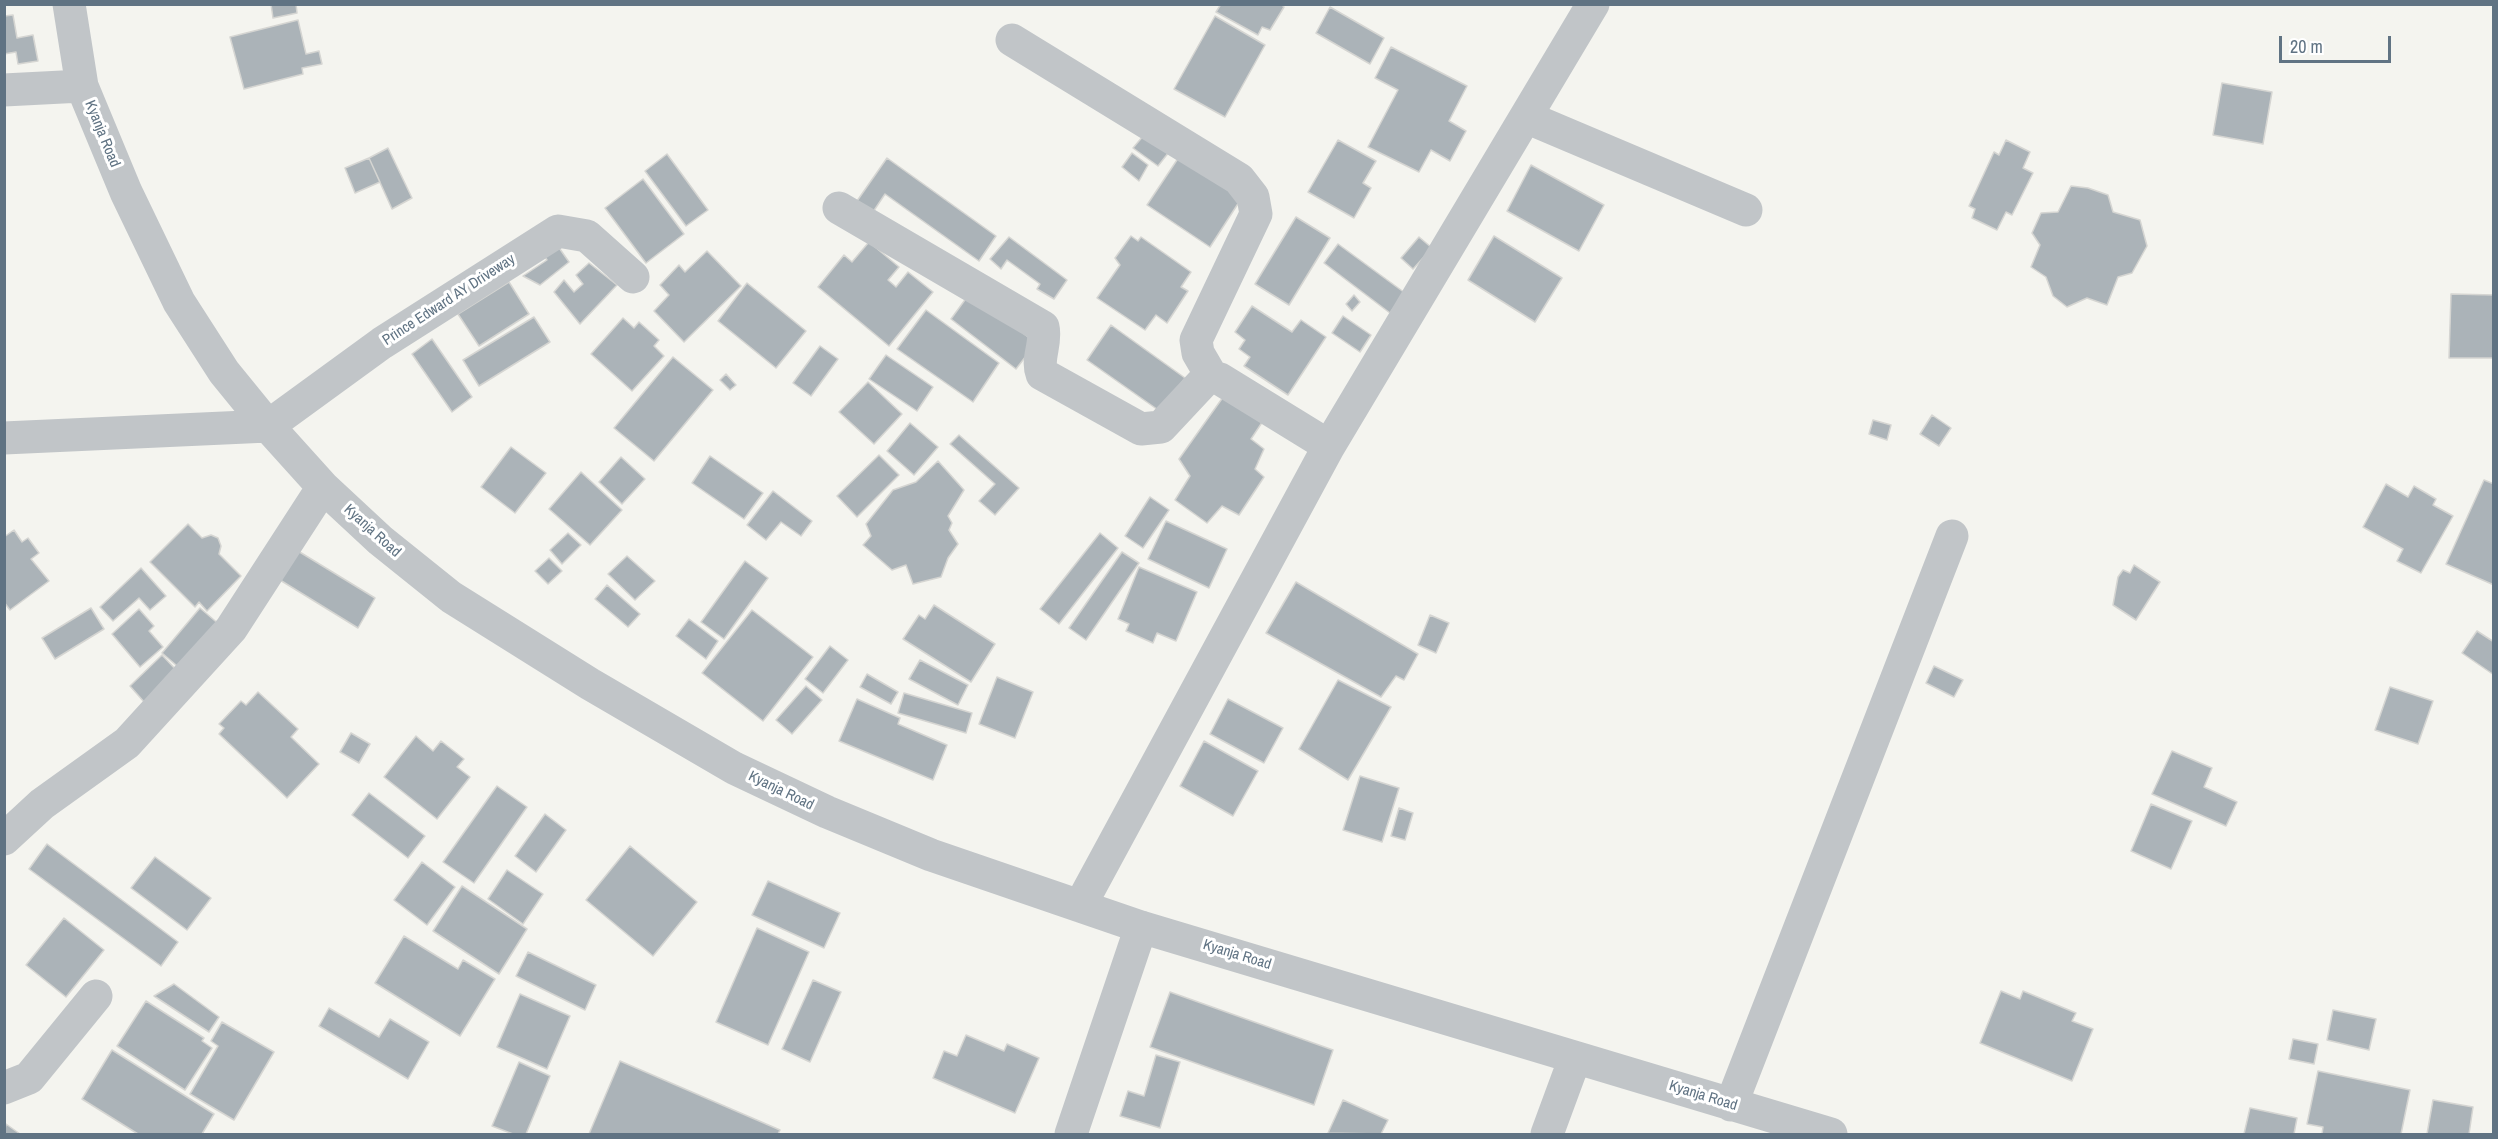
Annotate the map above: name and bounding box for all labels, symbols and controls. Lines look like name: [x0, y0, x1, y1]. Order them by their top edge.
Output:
scale bar: [2282, 24, 2394, 62]
text: 20 m: [2290, 34, 2323, 59]
street label: Kyanja Road: [80, 98, 124, 170]
street label: Prince Edward AY Driveway: [379, 250, 519, 350]
street label: Kyanja Road: [340, 501, 404, 561]
street label: Kyanja Road: [745, 767, 817, 815]
street label: Kyanja Road: [1201, 936, 1273, 974]
street label: Kyanja Road: [1667, 1077, 1739, 1115]

